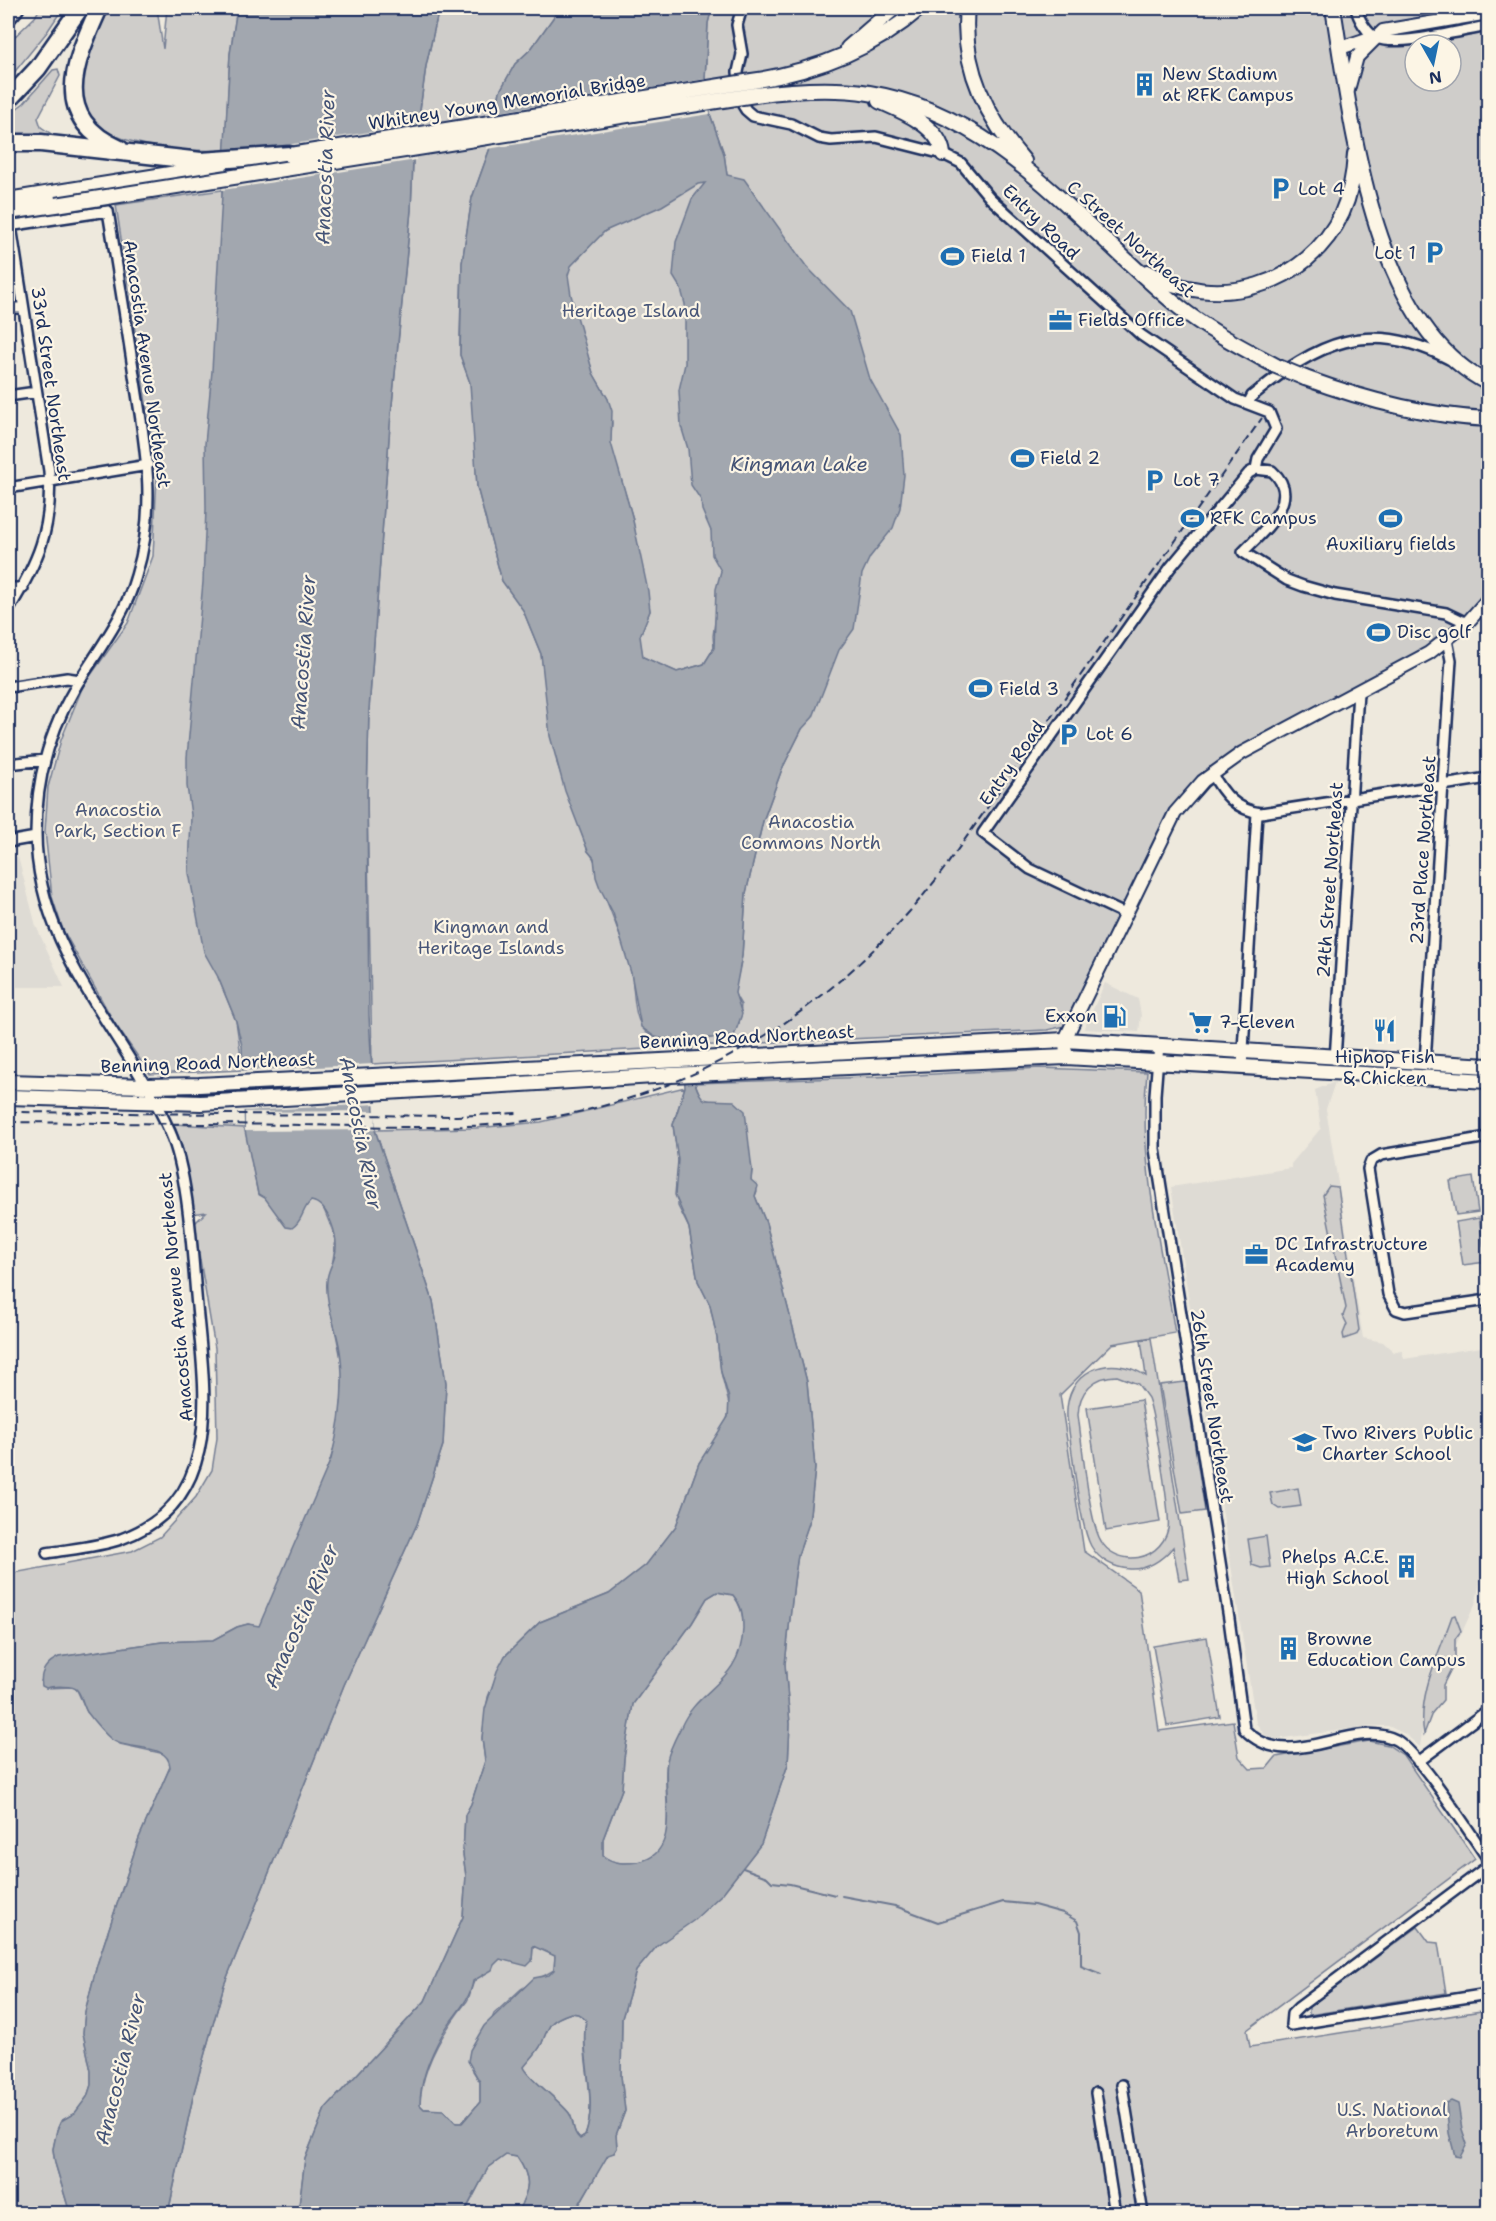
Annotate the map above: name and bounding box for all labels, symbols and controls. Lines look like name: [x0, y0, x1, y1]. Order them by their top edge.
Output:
north arrow: [1403, 33, 1463, 93]
place label: New Stadium at RFK Campus: [1162, 62, 1294, 107]
text: N: [1427, 66, 1443, 89]
street label: Whitney Young Memorial Bridge: [367, 68, 647, 136]
building icon: New Stadium at RFK Campus: [1131, 71, 1157, 97]
water label: Anacostia River: [309, 89, 341, 245]
street label: C Street Northeast: [1062, 175, 1200, 303]
parking icon: Lot 4: [1267, 176, 1293, 202]
place label: Lot 4: [1298, 177, 1345, 201]
street label: Entry Road: [997, 179, 1085, 265]
street label: Anacostia Avenue Northeast: [118, 238, 176, 490]
parking icon: Lot 1: [1421, 240, 1447, 266]
place label: Lot 1: [1374, 241, 1416, 265]
sports icon: Field 1: [940, 243, 966, 269]
place label: Field 1: [971, 244, 1026, 268]
street label: 33rd Street Northeast: [25, 285, 77, 483]
park label: Heritage Island: [562, 299, 700, 323]
office icon: Fields Office: [1047, 307, 1073, 333]
place label: Fields Office: [1078, 308, 1185, 332]
sports icon: Field 2: [1009, 445, 1035, 471]
place label: Field 2: [1040, 446, 1100, 470]
water label: Kingman Lake: [730, 451, 868, 477]
parking icon: Lot 7: [1142, 467, 1168, 493]
place label: Lot 7: [1173, 468, 1220, 492]
sports icon: RFK Campus: [1179, 505, 1205, 531]
sports icon: Auxiliary fields: [1378, 505, 1404, 531]
place label: RFK Campus: [1210, 506, 1317, 530]
place label: Auxiliary fields: [1326, 532, 1456, 556]
water label: Anacostia River: [285, 573, 321, 730]
sports icon: Disc golf: [1366, 619, 1392, 645]
place label: Disc golf: [1397, 620, 1472, 644]
sports icon: Field 3: [968, 676, 994, 702]
place label: Field 3: [999, 677, 1059, 701]
street label: Entry Road: [974, 716, 1050, 810]
parking icon: Lot 6: [1055, 721, 1081, 747]
place label: Lot 6: [1086, 722, 1133, 746]
street label: 23rd Place Northeast: [1404, 755, 1442, 945]
street label: 24th Street Northeast: [1311, 781, 1349, 979]
park label: Anacostia Park, Section F: [54, 798, 182, 843]
park label: Anacostia Commons North: [741, 810, 881, 855]
park label: Kingman and Heritage Islands: [417, 915, 565, 960]
fuel station icon: Exxon: [1102, 1003, 1128, 1029]
place label: Exxon: [1045, 1004, 1097, 1028]
supermarket icon: 7-Eleven: [1188, 1009, 1214, 1035]
place label: 7-Eleven: [1219, 1010, 1295, 1034]
restaurant icon: Hiphop Fish & Chicken: [1372, 1018, 1398, 1044]
street label: Benning Road Northeast: [639, 1019, 855, 1055]
place label: Hiphop Fish & Chicken: [1335, 1045, 1435, 1090]
street label: Benning Road Northeast: [100, 1047, 316, 1079]
water label: Anacostia River: [333, 1054, 389, 1212]
street label: Anacostia Avenue Northeast: [153, 1171, 199, 1423]
place label: DC Infrastructure Academy: [1275, 1232, 1428, 1277]
office icon: DC Infrastructure Academy: [1244, 1241, 1270, 1267]
street label: 26th Street Northeast: [1185, 1307, 1239, 1505]
place label: Two Rivers Public Charter School: [1322, 1421, 1473, 1466]
school or university icon: Two Rivers Public Charter School: [1291, 1430, 1317, 1456]
water label: Anacostia River: [258, 1539, 345, 1692]
place label: Phelps A.C.E. High School: [1282, 1545, 1390, 1590]
building icon: Phelps A.C.E. High School: [1394, 1554, 1420, 1580]
place label: Browne Education Campus: [1307, 1627, 1466, 1672]
building icon: Browne Education Campus: [1276, 1636, 1302, 1662]
water label: Anacostia River: [89, 1990, 151, 2147]
park label: U.S. National Arboretum: [1337, 2098, 1448, 2143]

